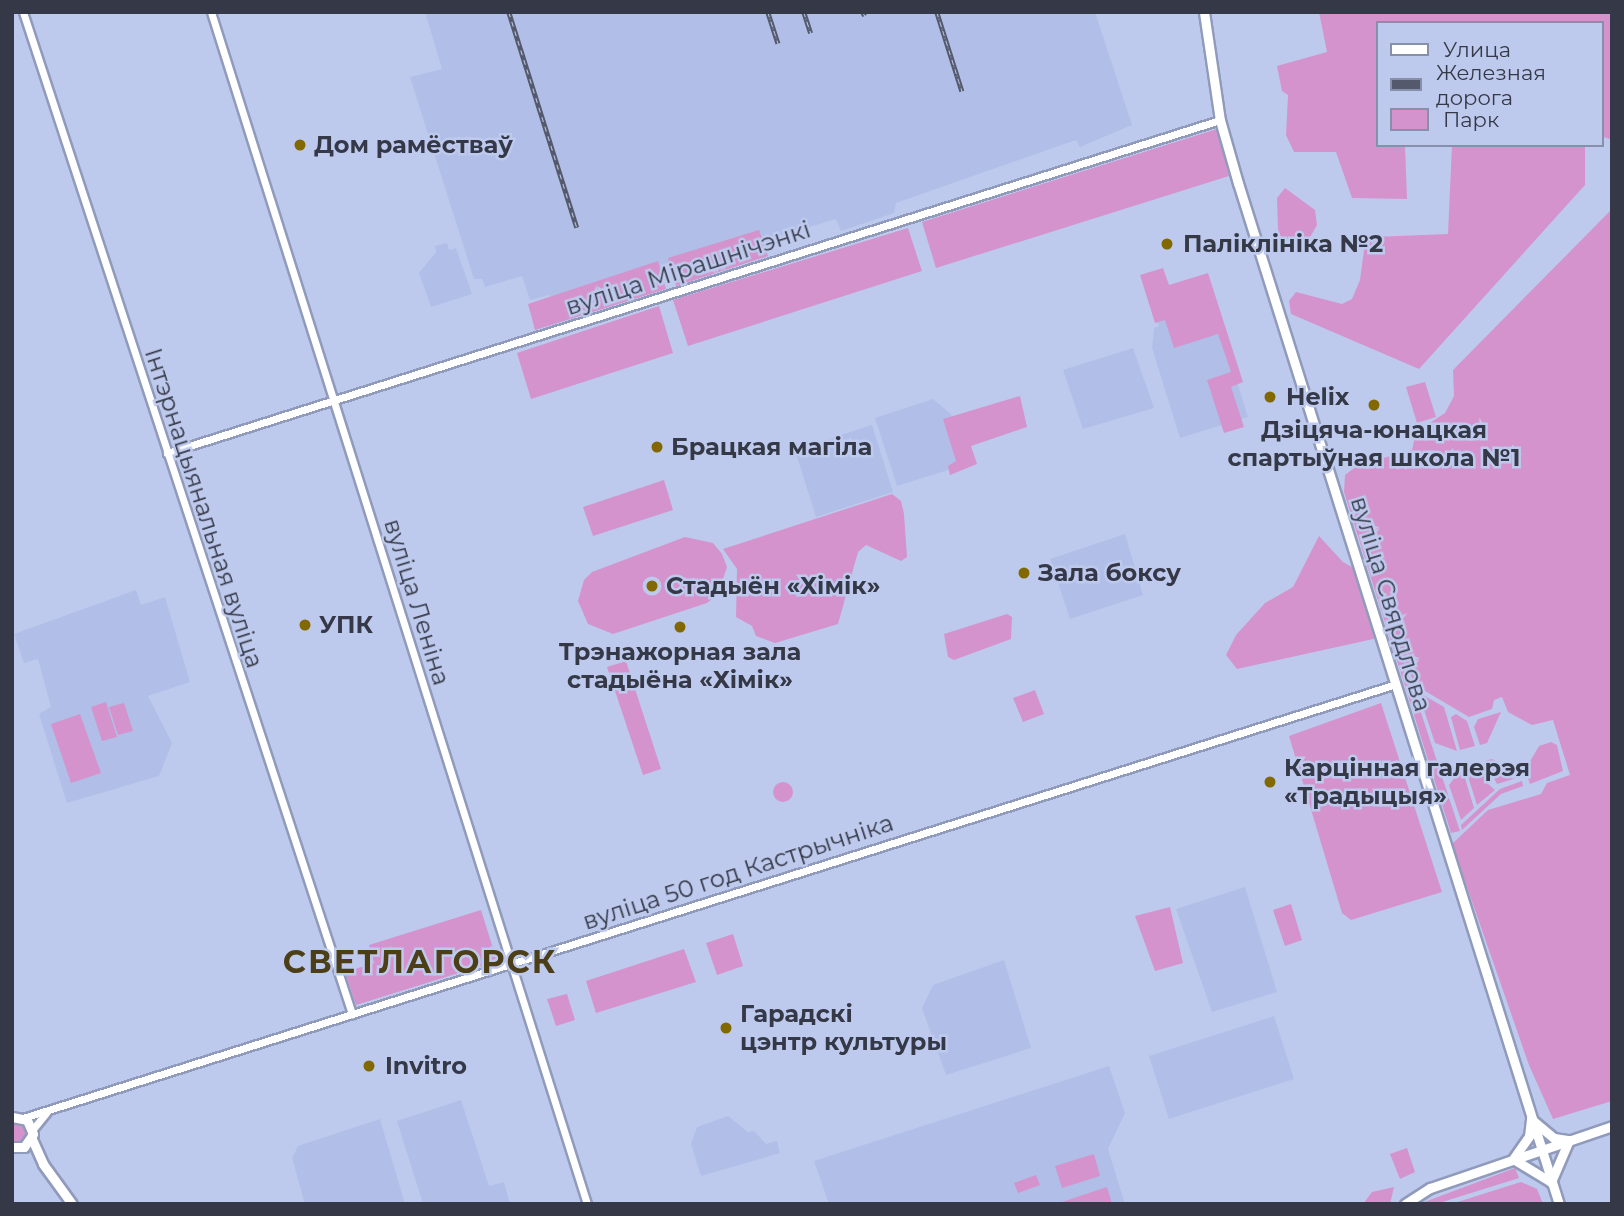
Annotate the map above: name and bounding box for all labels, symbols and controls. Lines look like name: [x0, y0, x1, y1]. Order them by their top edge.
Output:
legend: [1376, 21, 1603, 147]
text: Улица: [1443, 37, 1511, 62]
text: Железная дорога: [1436, 60, 1546, 110]
text: Парк: [1443, 107, 1499, 132]
place label: Дом рамёстваў: [314, 131, 513, 159]
marker: Дом рамёстваў: [292, 137, 308, 153]
street label: вуліца Мірашнічэнкі: [562, 215, 814, 321]
place label: Паліклініка №2: [1183, 230, 1383, 258]
marker: Паліклініка №2: [1157, 234, 1177, 254]
street label: Інтэрнацыянальная вуліца: [139, 344, 269, 672]
place label: Helix: [1286, 383, 1349, 411]
marker: Helix: [1260, 387, 1280, 407]
marker: Дзіцяча-юнацкая спартыўная школа №1: [1366, 397, 1382, 413]
place label: Дзіцяча-юнацкая спартыўная школа №1: [1228, 416, 1520, 472]
place label: Брацкая магіла: [671, 433, 872, 461]
marker: Брацкая магіла: [649, 439, 665, 455]
street label: вуліца Свярдлова: [1345, 493, 1437, 715]
street label: вуліца Леніна: [378, 515, 456, 689]
place label: Зала боксу: [1038, 559, 1181, 587]
marker: Зала боксу: [1016, 565, 1032, 581]
place label: Стадыён «Хімік»: [666, 572, 880, 600]
marker: Стадыён «Хімік»: [644, 578, 660, 594]
place label: УПК: [319, 611, 373, 639]
marker: УПК: [297, 617, 313, 633]
marker: Трэнажорная зала стадыёна «Хімік»: [672, 619, 688, 635]
place label: Трэнажорная зала стадыёна «Хімік»: [559, 638, 801, 694]
place label: Карцінная галерэя «Традыцыя»: [1284, 754, 1530, 810]
marker: Карцінная галерэя «Традыцыя»: [1262, 774, 1278, 790]
street label: вуліца 50 год Кастрычніка: [579, 808, 897, 936]
district label: СВЕТЛАГОРСК: [284, 943, 556, 981]
place label: Гарадскі цэнтр культуры: [740, 1000, 947, 1056]
marker: Гарадскі цэнтр культуры: [718, 1020, 734, 1036]
place label: Invitro: [385, 1052, 467, 1080]
marker: Invitro: [359, 1056, 379, 1076]

